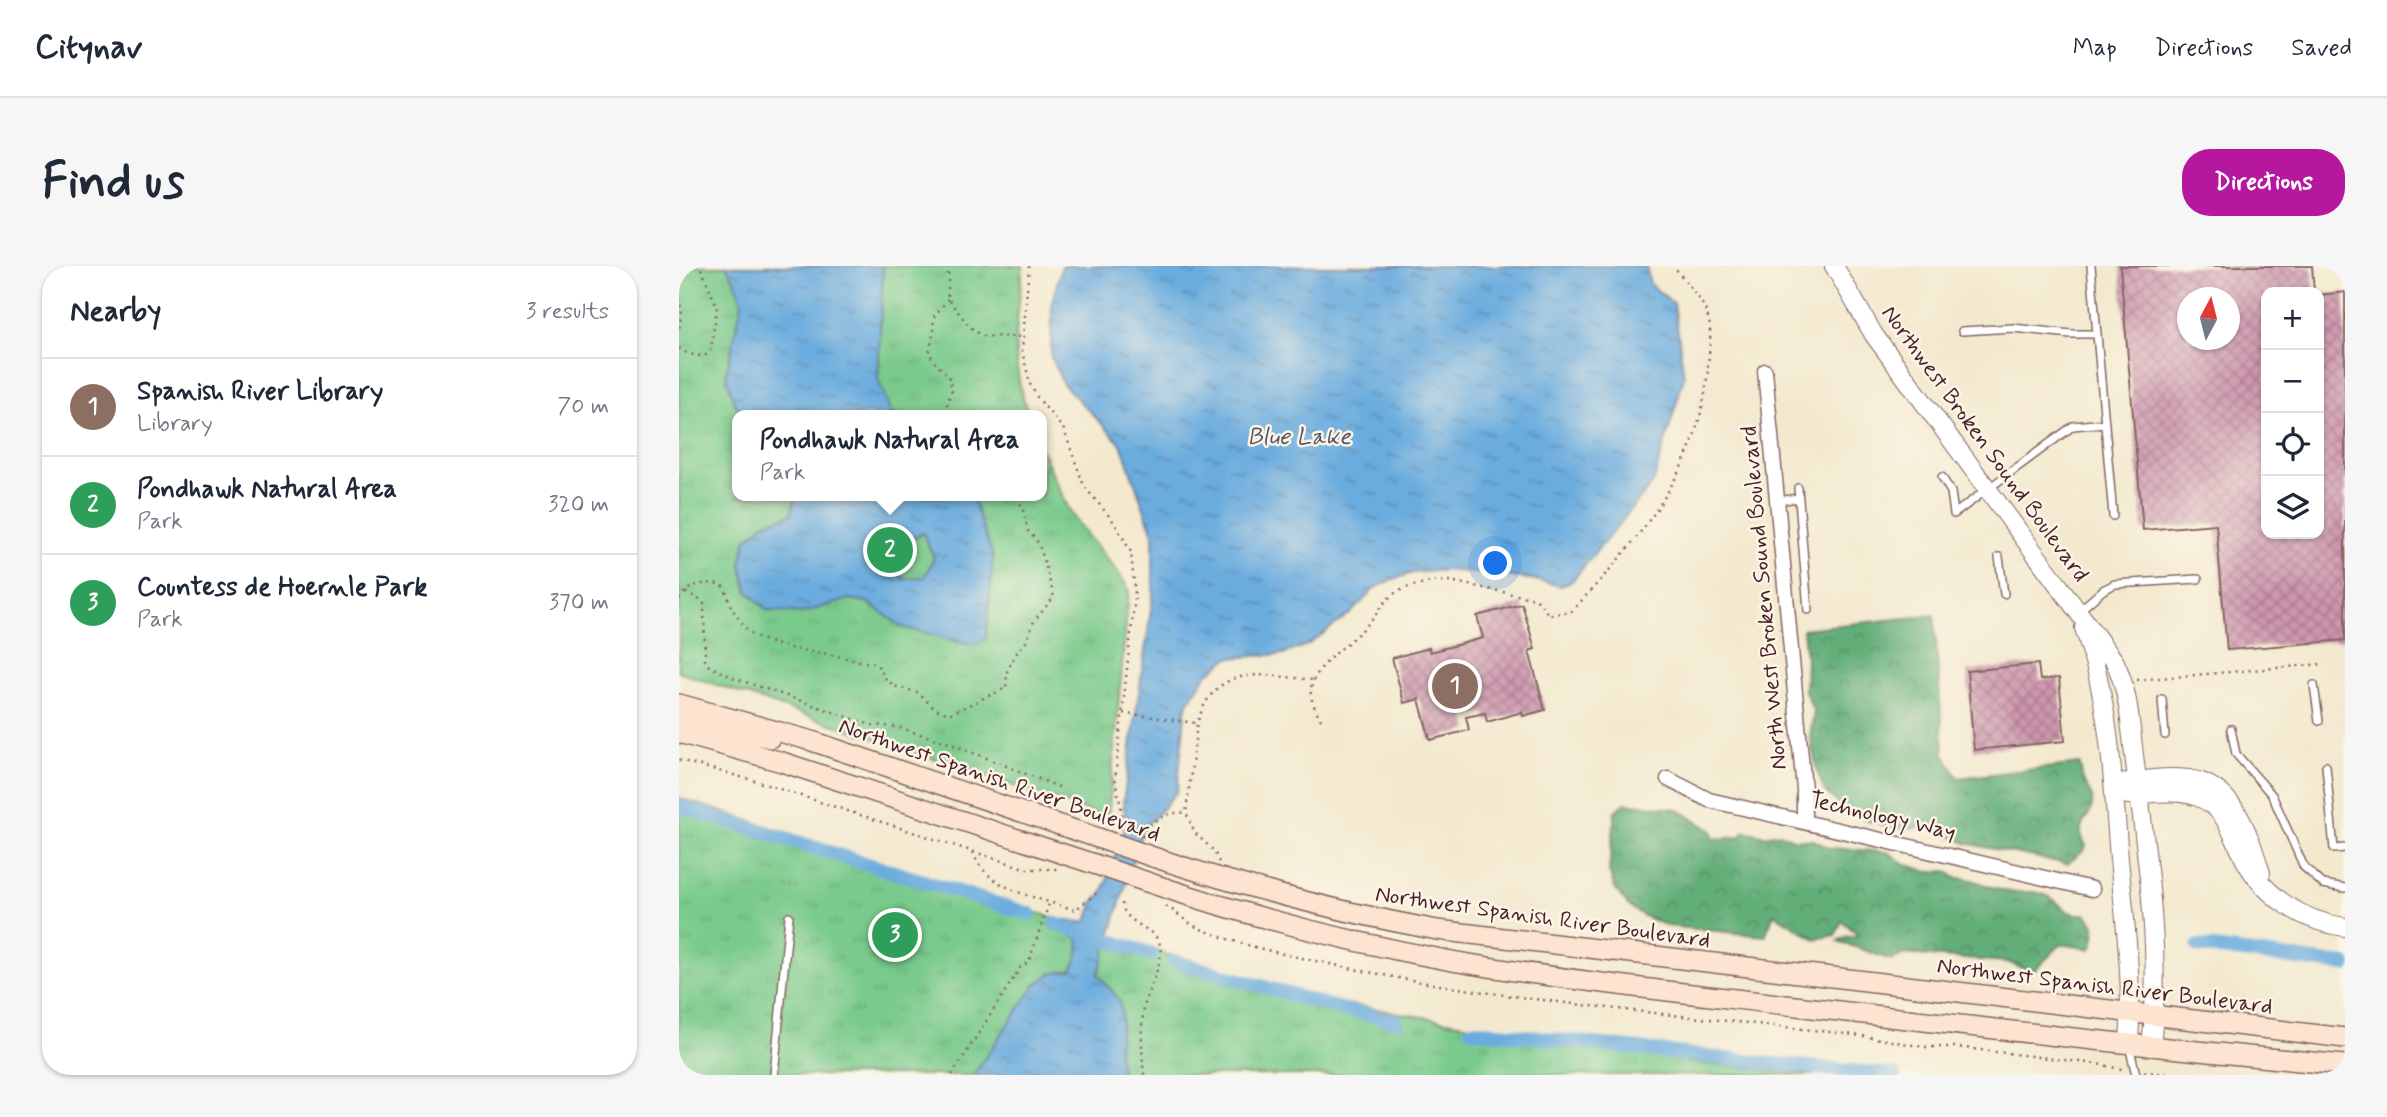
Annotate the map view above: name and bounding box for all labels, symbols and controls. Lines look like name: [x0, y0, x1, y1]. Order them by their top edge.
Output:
text: Citynav: [35, 26, 142, 70]
text: Map: [2073, 33, 2117, 64]
text: Directions: [2155, 33, 2253, 64]
text: Saved: [2291, 33, 2352, 64]
button: Directions: [2182, 149, 2345, 216]
text: Find us: [42, 150, 185, 215]
north arrow: [2177, 287, 2240, 350]
map controls: [2261, 287, 2324, 539]
button: +: [2261, 287, 2324, 350]
text: Nearby: [70, 292, 161, 331]
text: 3 results: [526, 297, 609, 327]
street label: Northwest Broken Sound Boulevard: [1874, 300, 2095, 589]
button: −: [2261, 350, 2324, 413]
text: Spanish River Library: [137, 375, 383, 409]
text: 1: [88, 392, 98, 422]
text: 70 m: [557, 392, 609, 422]
text: Library: [137, 409, 213, 439]
popup: [732, 410, 1047, 501]
button: locate: [2261, 413, 2324, 476]
water label: Blue Lake: [1247, 422, 1352, 453]
text: Pondhawk Natural Area: [760, 424, 1019, 458]
street label: North West Broken Sound Boulevard: [1735, 425, 1795, 771]
text: Park: [760, 458, 805, 488]
text: Pondhawk Natural Area: [137, 473, 397, 507]
button: layers: [2261, 476, 2324, 539]
text: 2: [87, 490, 99, 520]
text: 320 m: [548, 490, 609, 520]
text: Park: [137, 507, 183, 537]
pin: 2: [867, 524, 913, 576]
your location: [1478, 546, 1512, 580]
text: Countess de Hoernle Park: [137, 571, 427, 605]
text: 3: [88, 588, 98, 618]
text: 370 m: [549, 588, 609, 618]
text: Park: [137, 605, 183, 635]
pin: 1: [1432, 660, 1478, 712]
street label: Northwest Spanish River Boulevard: [835, 712, 1164, 850]
street label: Technology Way: [1806, 786, 1959, 850]
street label: Northwest Spanish River Boulevard: [1373, 880, 1712, 956]
pin: 3: [872, 909, 918, 961]
street label: Northwest Spanish River Boulevard: [1935, 951, 2274, 1022]

